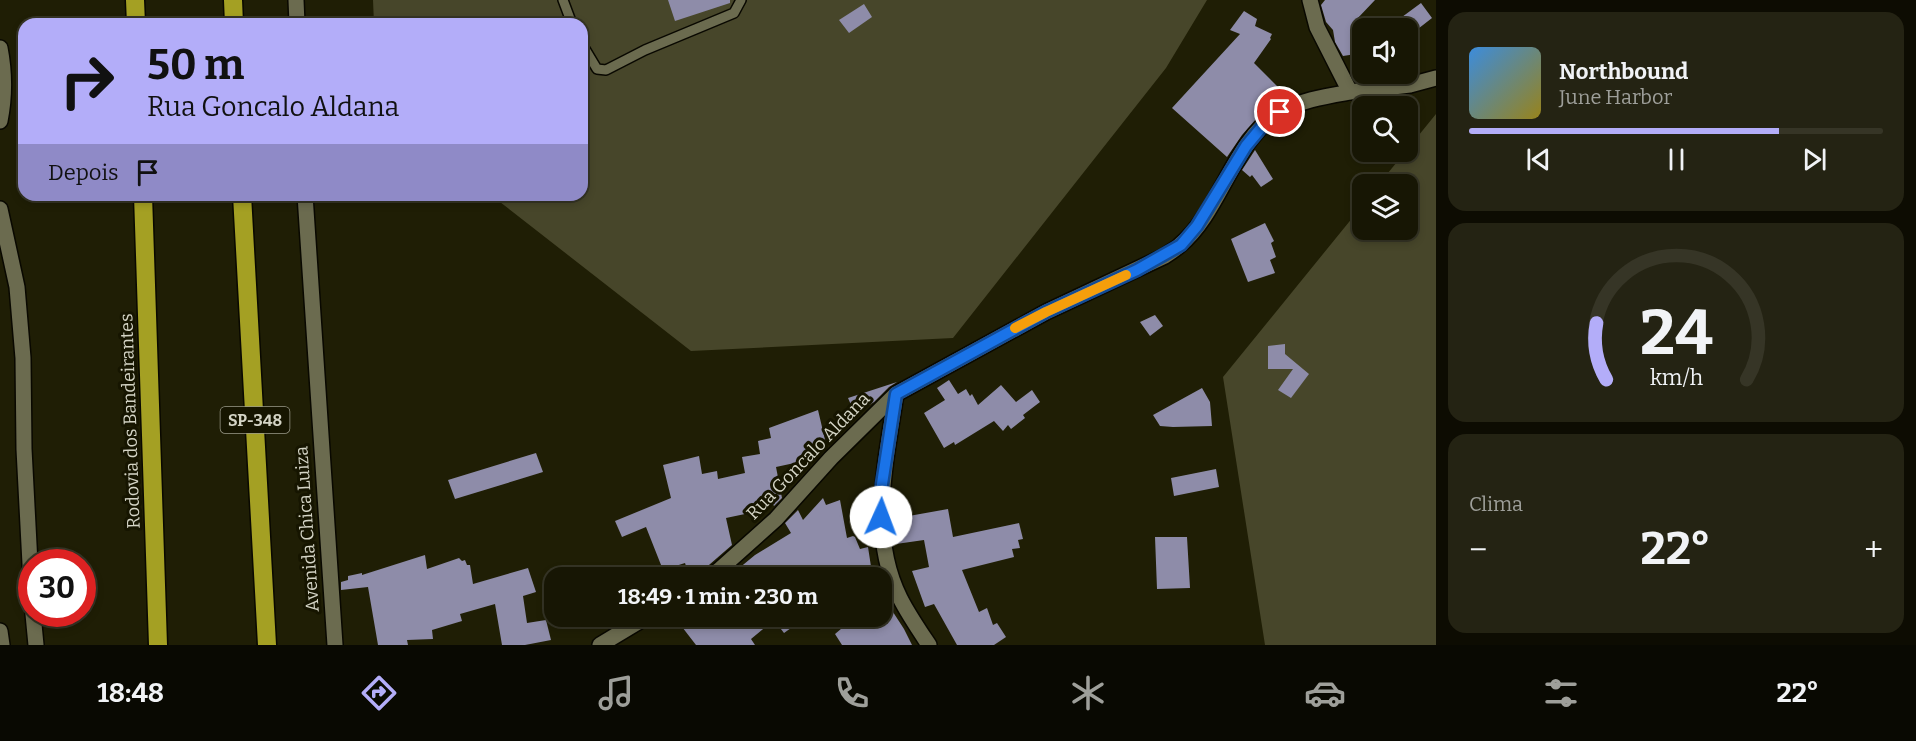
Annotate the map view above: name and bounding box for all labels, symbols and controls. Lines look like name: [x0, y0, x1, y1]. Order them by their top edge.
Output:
map controls: [1352, 18, 1418, 240]
button: sound: [1352, 18, 1418, 84]
text: 50 m: [147, 40, 244, 90]
icon: right: [48, 42, 126, 120]
text: Northbound: [1559, 58, 1688, 85]
text: June Harbor: [1559, 85, 1672, 109]
pin: [1254, 86, 1305, 137]
text: Rua Goncalo Aldana: [147, 91, 399, 123]
icon: arrive: [1263, 95, 1296, 128]
button: search: [1352, 96, 1418, 162]
icon: previous: [1522, 143, 1555, 176]
icon: pause: [1660, 143, 1693, 176]
icon: next: [1798, 143, 1831, 176]
icon: arrive: [131, 156, 164, 189]
text: Depois: [48, 159, 119, 186]
button: layers: [1352, 174, 1418, 240]
text: 24: [1639, 296, 1713, 371]
street label: Rodovia dos Bandeirantes: [115, 313, 145, 529]
text: km/h: [1649, 365, 1703, 391]
street label: Rua Goncalo Aldana: [742, 388, 874, 524]
road number: SP-348: [220, 407, 290, 433]
street label: Avenida Chica Luiza: [290, 445, 324, 613]
position arrow: [849, 485, 913, 549]
text: Clima: [1469, 492, 1523, 516]
text: 22°: [1640, 522, 1711, 576]
text: −: [1469, 530, 1487, 570]
text: +: [1864, 530, 1883, 570]
speed limit sign: 30: [18, 549, 96, 627]
text: 18:49 · 1 min · 230 m: [618, 583, 818, 610]
icon: directions: [358, 672, 400, 714]
icon: music: [595, 672, 637, 714]
icon: phone: [831, 672, 873, 714]
icon: climate: [1067, 672, 1109, 714]
icon: car: [1304, 672, 1346, 714]
icon: filters: [1540, 672, 1582, 714]
text: 18:48: [97, 677, 164, 709]
text: 22°: [1776, 677, 1819, 709]

